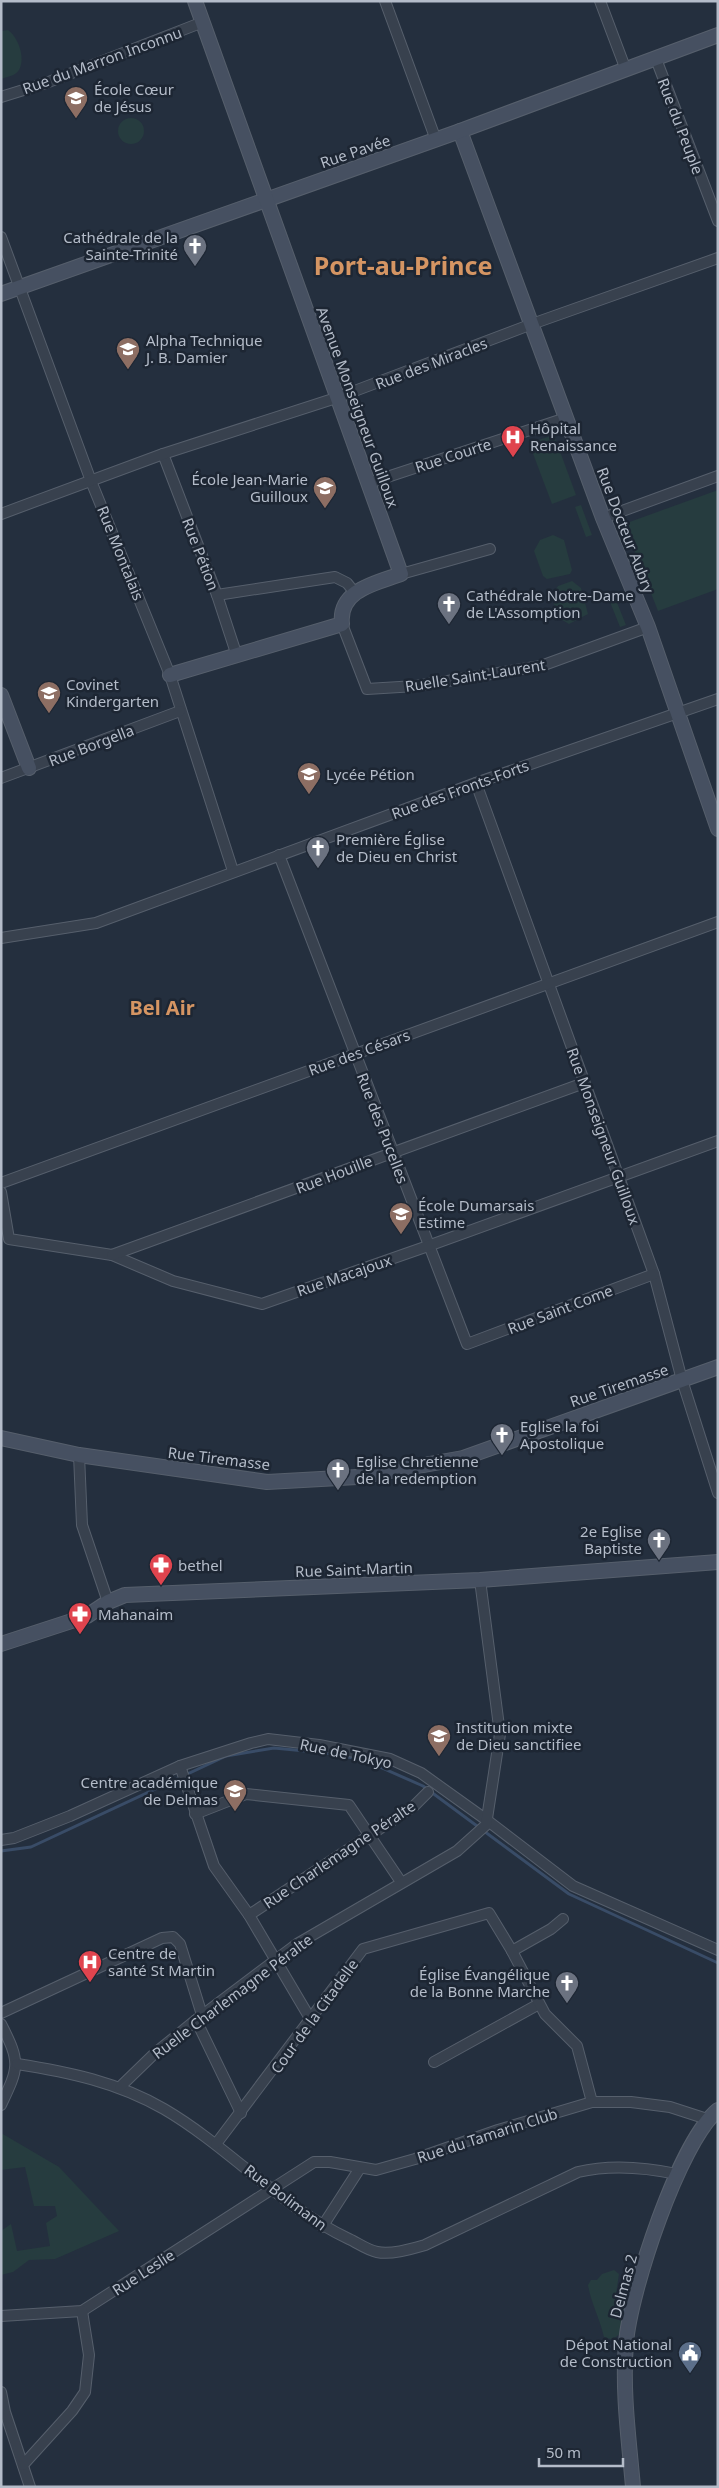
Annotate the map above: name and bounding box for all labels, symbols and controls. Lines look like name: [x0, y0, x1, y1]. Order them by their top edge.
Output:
street label: Rue du Marron Inconnu: [20, 22, 184, 98]
street label: Rue du Peuple: [653, 75, 709, 177]
place label: École Cœur de Jésus: [94, 79, 174, 116]
school or university icon: École Cœur de Jésus: [63, 85, 89, 119]
street label: Rue Pavée: [317, 130, 393, 172]
place label: Cathédrale de la Sainte-Trinité: [63, 227, 178, 264]
church icon: Cathédrale de la Sainte-Trinité: [182, 233, 208, 267]
district label: Port-au-Prince: [314, 248, 492, 282]
street label: Avenue Monseigneur Guilloux: [312, 304, 404, 510]
place label: Alpha Technique J. B. Damier: [144, 330, 263, 367]
street label: Rue des Miracles: [372, 332, 490, 394]
school or university icon: Alpha Technique J. B. Damier: [115, 336, 141, 370]
place label: Hôpital Renaissance: [530, 418, 617, 455]
hospital icon: Hôpital Renaissance: [500, 424, 526, 458]
street label: Rue Courte: [412, 433, 494, 477]
street label: Rue Docteur Aubry: [593, 464, 659, 596]
place label: École Jean-Marie Guilloux: [192, 469, 308, 506]
school or university icon: École Jean-Marie Guilloux: [312, 475, 338, 509]
street label: Rue Montalais: [93, 503, 149, 603]
street label: Rue Pétion: [178, 515, 224, 593]
place label: Cathédrale Notre-Dame de L'Assomption: [466, 585, 634, 622]
church icon: Cathédrale Notre-Dame de L'Assomption: [436, 591, 462, 625]
street label: Ruelle Saint-Laurent: [403, 654, 547, 696]
place label: Covinet Kindergarten: [66, 674, 159, 711]
school or university icon: Covinet Kindergarten: [36, 680, 62, 714]
street label: Rue Borgella: [46, 720, 136, 770]
street label: Rue des Fronts-Forts: [389, 755, 531, 823]
school or university icon: Lycée Pétion: [296, 761, 322, 795]
place label: Lycée Pétion: [326, 764, 415, 784]
place label: Première Église de Dieu en Christ: [336, 829, 458, 866]
church icon: Première Église de Dieu en Christ: [305, 835, 331, 869]
district label: Bel Air: [129, 994, 195, 1021]
street label: Rue des Césars: [305, 1024, 413, 1080]
street label: Rue Monseigneur Guilloux: [563, 1045, 645, 1227]
street label: Rue des Pucelles: [353, 1070, 413, 1186]
street label: Rue Houille: [293, 1150, 375, 1198]
place label: École Dumarsais Estime: [418, 1195, 534, 1232]
school or university icon: École Dumarsais Estime: [388, 1201, 414, 1235]
street label: Rue Macajoux: [294, 1249, 394, 1301]
street label: Rue Saint Come: [505, 1280, 615, 1338]
street label: Rue Tiremasse: [567, 1359, 671, 1411]
place label: Eglise la foi Apostolique: [520, 1416, 604, 1453]
church icon: Eglise la foi Apostolique: [489, 1422, 515, 1456]
street label: Rue Tiremasse: [167, 1442, 271, 1474]
place label: Eglise Chretienne de la redemption: [356, 1451, 479, 1488]
church icon: Eglise Chretienne de la redemption: [325, 1457, 351, 1491]
place label: 2e Eglise Baptiste: [580, 1521, 642, 1558]
church icon: 2e Eglise Baptiste: [646, 1527, 672, 1561]
pharmacy icon: bethel: [148, 1552, 174, 1586]
place label: bethel: [178, 1555, 223, 1575]
street label: Rue Saint-Martin: [295, 1557, 413, 1581]
pharmacy icon: Mahanaim: [67, 1601, 93, 1635]
place label: Mahanaim: [98, 1604, 173, 1624]
place label: Institution mixte de Dieu sanctifiee: [456, 1717, 581, 1754]
school or university icon: Institution mixte de Dieu sanctifiee: [426, 1723, 452, 1757]
street label: Rue de Tokyo: [298, 1733, 394, 1773]
place label: Centre académique de Delmas: [81, 1772, 218, 1809]
school or university icon: Centre académique de Delmas: [222, 1778, 248, 1812]
street label: Rue Charlemagne Péralte: [259, 1796, 419, 1912]
street label: Ruelle Charlemagne Péralte: [148, 1929, 316, 2063]
place label: Centre de santé St Martin: [108, 1943, 215, 1980]
hospital icon: Centre de santé St Martin: [77, 1949, 103, 1983]
street label: Cour de la Citadelle: [266, 1955, 362, 2077]
place label: Église Évangélique de la Bonne Marche: [410, 1964, 550, 2001]
church icon: Église Évangélique de la Bonne Marche: [554, 1970, 580, 2004]
street label: Rue du Tamarin Club: [414, 2103, 560, 2167]
street label: Rue Bolimann: [241, 2159, 331, 2235]
street label: Rue Leslie: [108, 2244, 178, 2300]
street label: Delmas 2: [605, 2252, 641, 2320]
place label: Dépot National de Construction: [560, 2334, 672, 2371]
public building icon: Dépot National de Construction: [677, 2340, 703, 2374]
scale bar: [539, 2436, 623, 2468]
text: 50 m: [546, 2442, 581, 2462]

